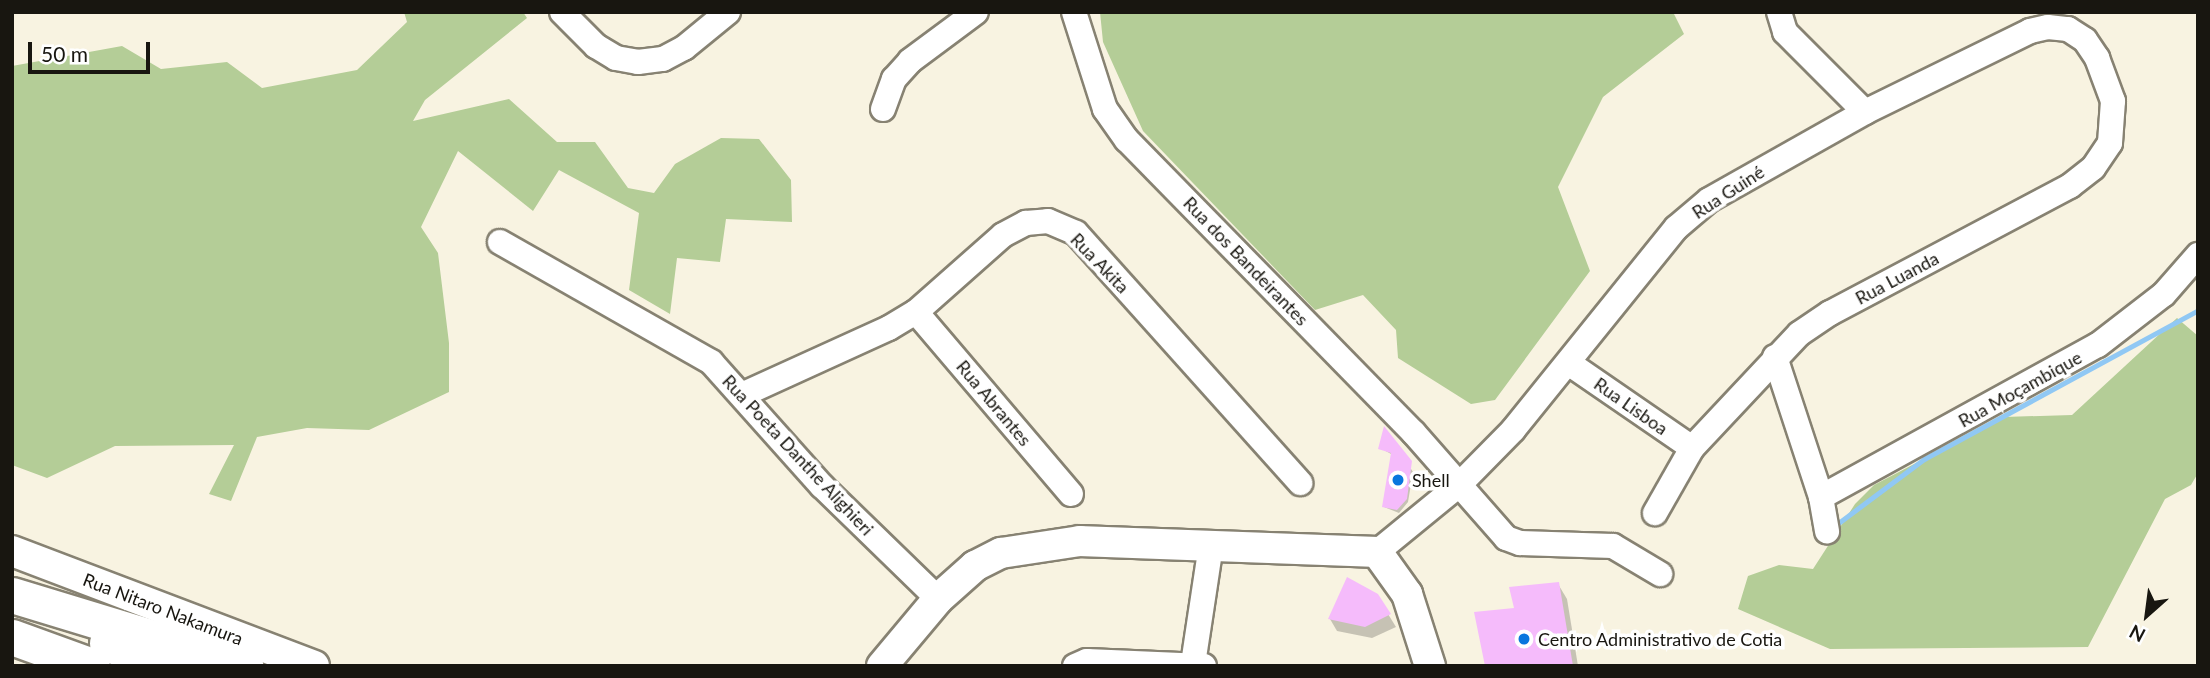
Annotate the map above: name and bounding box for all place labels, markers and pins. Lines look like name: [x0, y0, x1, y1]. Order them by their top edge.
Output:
place label: Shell: [1412, 469, 1450, 491]
marker: Shell: [1390, 472, 1406, 488]
place label: Centro Administrativo de Cotia: [1538, 628, 1783, 650]
marker: Centro Administrativo de Cotia: [1516, 631, 1532, 647]

